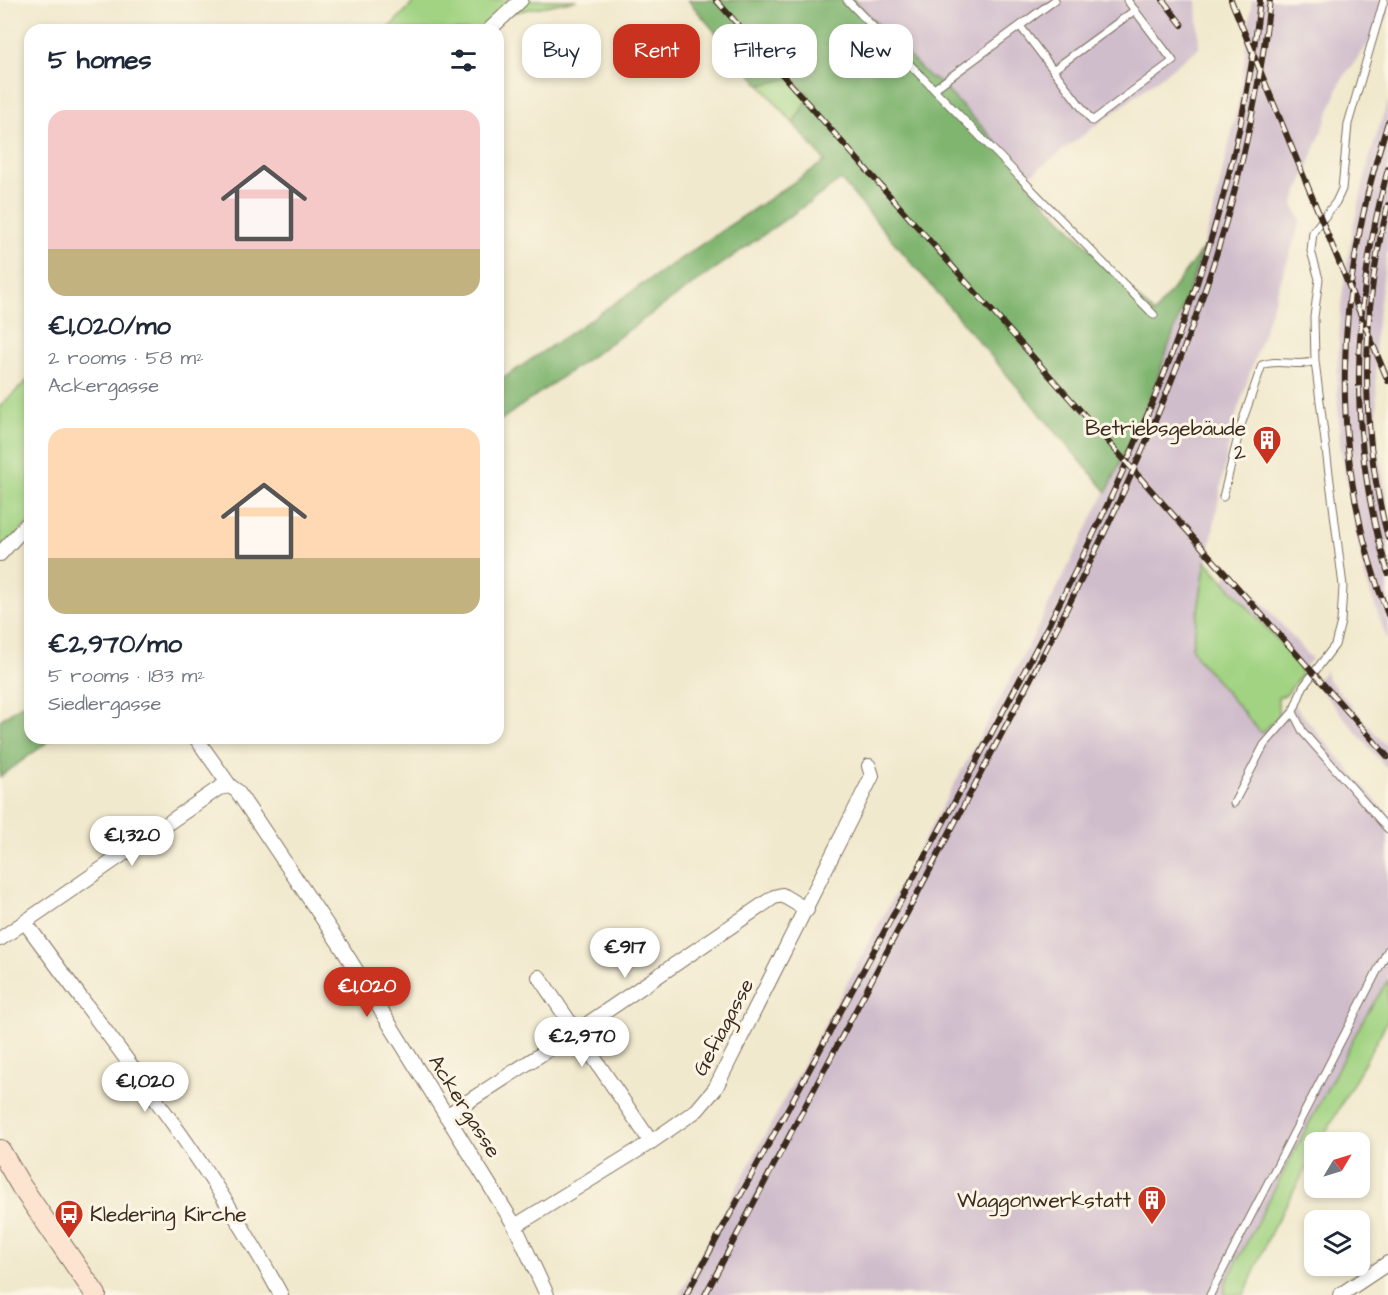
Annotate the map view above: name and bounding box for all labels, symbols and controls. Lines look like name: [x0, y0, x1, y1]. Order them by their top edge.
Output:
chip: Buy: [522, 24, 601, 78]
chip: Rent: [613, 24, 700, 78]
chip: Filters: [712, 24, 817, 78]
chip: New: [829, 24, 913, 78]
text: 5 homes: [48, 42, 152, 78]
icon: filters: [447, 44, 480, 77]
icon: home: [210, 149, 318, 257]
text: €1,020/mo: [48, 308, 171, 344]
text: 2 rooms · 58 m²: [48, 344, 204, 372]
text: Ackergasse: [48, 372, 159, 400]
place label: Betriebsgebäude 2: [1085, 414, 1246, 467]
building icon: Betriebsgebäude 2: [1251, 424, 1283, 466]
icon: home: [210, 467, 318, 575]
text: €2,970/mo: [48, 626, 182, 662]
text: 5 rooms · 183 m²: [48, 662, 205, 690]
text: Siedlergasse: [48, 690, 161, 718]
pin: €1,320: [83, 816, 181, 867]
text: €1,320: [104, 821, 160, 849]
pin: €917: [589, 928, 661, 979]
text: €917: [604, 933, 646, 961]
pin: €1,020: [318, 967, 416, 1018]
text: €1,020: [338, 972, 396, 1000]
street label: Gefiagasse: [686, 974, 763, 1082]
pin: €2,970: [533, 1017, 631, 1068]
text: €2,970: [548, 1022, 616, 1050]
street label: Ackergasse: [420, 1049, 508, 1164]
pin: €1,020: [96, 1062, 194, 1113]
text: €1,020: [116, 1067, 174, 1095]
north arrow: [1304, 1132, 1370, 1198]
map controls: [1304, 1132, 1370, 1276]
building icon: Waggonwerkstatt: [1136, 1184, 1168, 1226]
place label: Waggonwerkstatt: [957, 1186, 1131, 1217]
bus stop icon: Kledering Kirche: [53, 1198, 85, 1240]
place label: Kledering Kirche: [90, 1200, 247, 1231]
button: layers: [1304, 1210, 1370, 1276]

